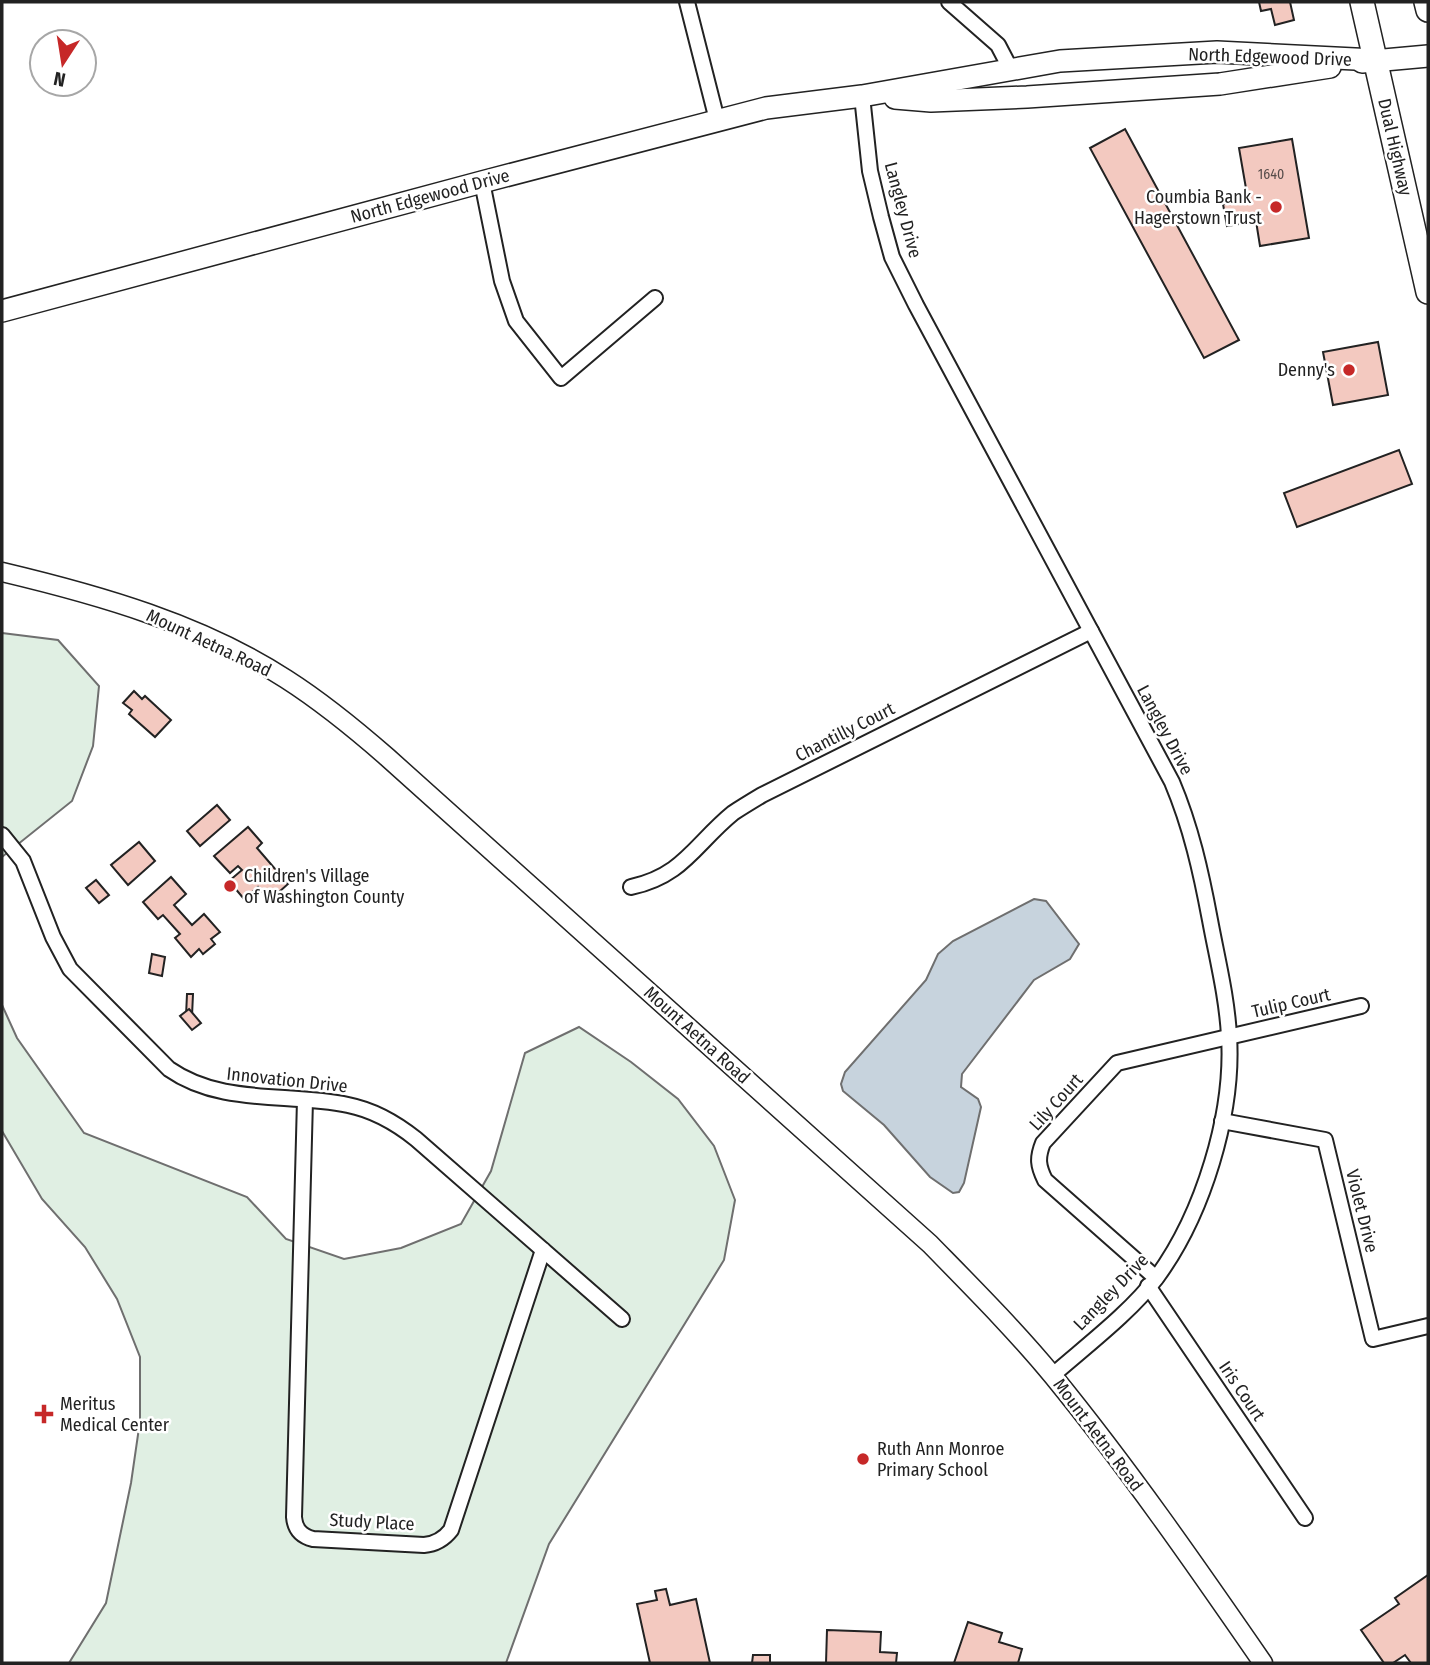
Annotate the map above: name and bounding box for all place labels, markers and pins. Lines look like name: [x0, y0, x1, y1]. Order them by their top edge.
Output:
place label: Coumbia Bank - Hagerstown Trust: [1134, 186, 1262, 229]
marker: Coumbia Bank - Hagerstown Trust: [1268, 199, 1284, 215]
place label: Denny's: [1278, 359, 1335, 381]
marker: Denny's: [1341, 362, 1357, 378]
place label: Children's Village of Washington County: [244, 865, 404, 908]
marker: Children's Village of Washington County: [222, 878, 238, 894]
place label: Meritus Medical Center: [60, 1393, 170, 1436]
marker: Meritus Medical Center: [34, 1404, 54, 1424]
place label: Ruth Ann Monroe Primary School: [877, 1438, 1004, 1481]
marker: Ruth Ann Monroe Primary School: [855, 1451, 871, 1467]

